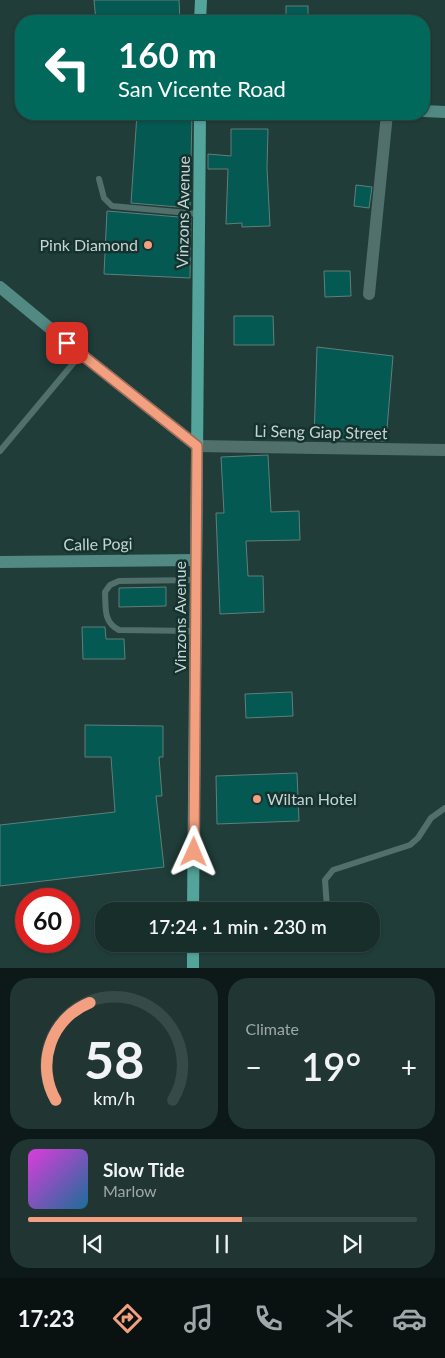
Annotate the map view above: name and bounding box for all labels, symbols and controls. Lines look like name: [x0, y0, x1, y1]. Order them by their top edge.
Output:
text: 160 m: [118, 33, 217, 75]
icon: left: [35, 35, 100, 100]
text: San Vicente Road: [118, 75, 286, 102]
street label: Vinzons Avenue: [172, 156, 193, 268]
place label: Pink Diamond: [40, 235, 138, 254]
marker: Pink Diamond: [142, 239, 154, 251]
pin: [46, 322, 88, 364]
icon: arrive: [53, 329, 81, 357]
street label: Li Seng Giap Street: [254, 421, 388, 442]
street label: Calle Pogi: [63, 533, 133, 554]
street label: Vinzons Avenue: [170, 561, 189, 673]
place label: Wiltan Hotel: [267, 789, 357, 808]
marker: Wiltan Hotel: [251, 793, 263, 805]
position arrow: [167, 825, 219, 877]
speed limit sign: 60: [15, 888, 80, 953]
text: 17:24 · 1 min · 230 m: [148, 915, 327, 938]
text: Climate: [246, 1019, 299, 1038]
text: 58: [84, 1028, 144, 1090]
text: 19°: [301, 1043, 361, 1089]
text: −: [246, 1050, 262, 1084]
text: +: [401, 1050, 417, 1084]
text: km/h: [93, 1087, 135, 1109]
text: Slow Tide: [103, 1158, 185, 1181]
text: Marlow: [103, 1181, 157, 1200]
icon: previous: [79, 1230, 107, 1258]
icon: pause: [208, 1230, 236, 1258]
icon: next: [338, 1230, 366, 1258]
icon: directions: [110, 1301, 145, 1336]
icon: music: [181, 1301, 216, 1336]
icon: phone: [251, 1301, 286, 1336]
icon: climate: [322, 1301, 357, 1336]
icon: car: [392, 1301, 427, 1336]
text: 17:23: [18, 1305, 74, 1332]

